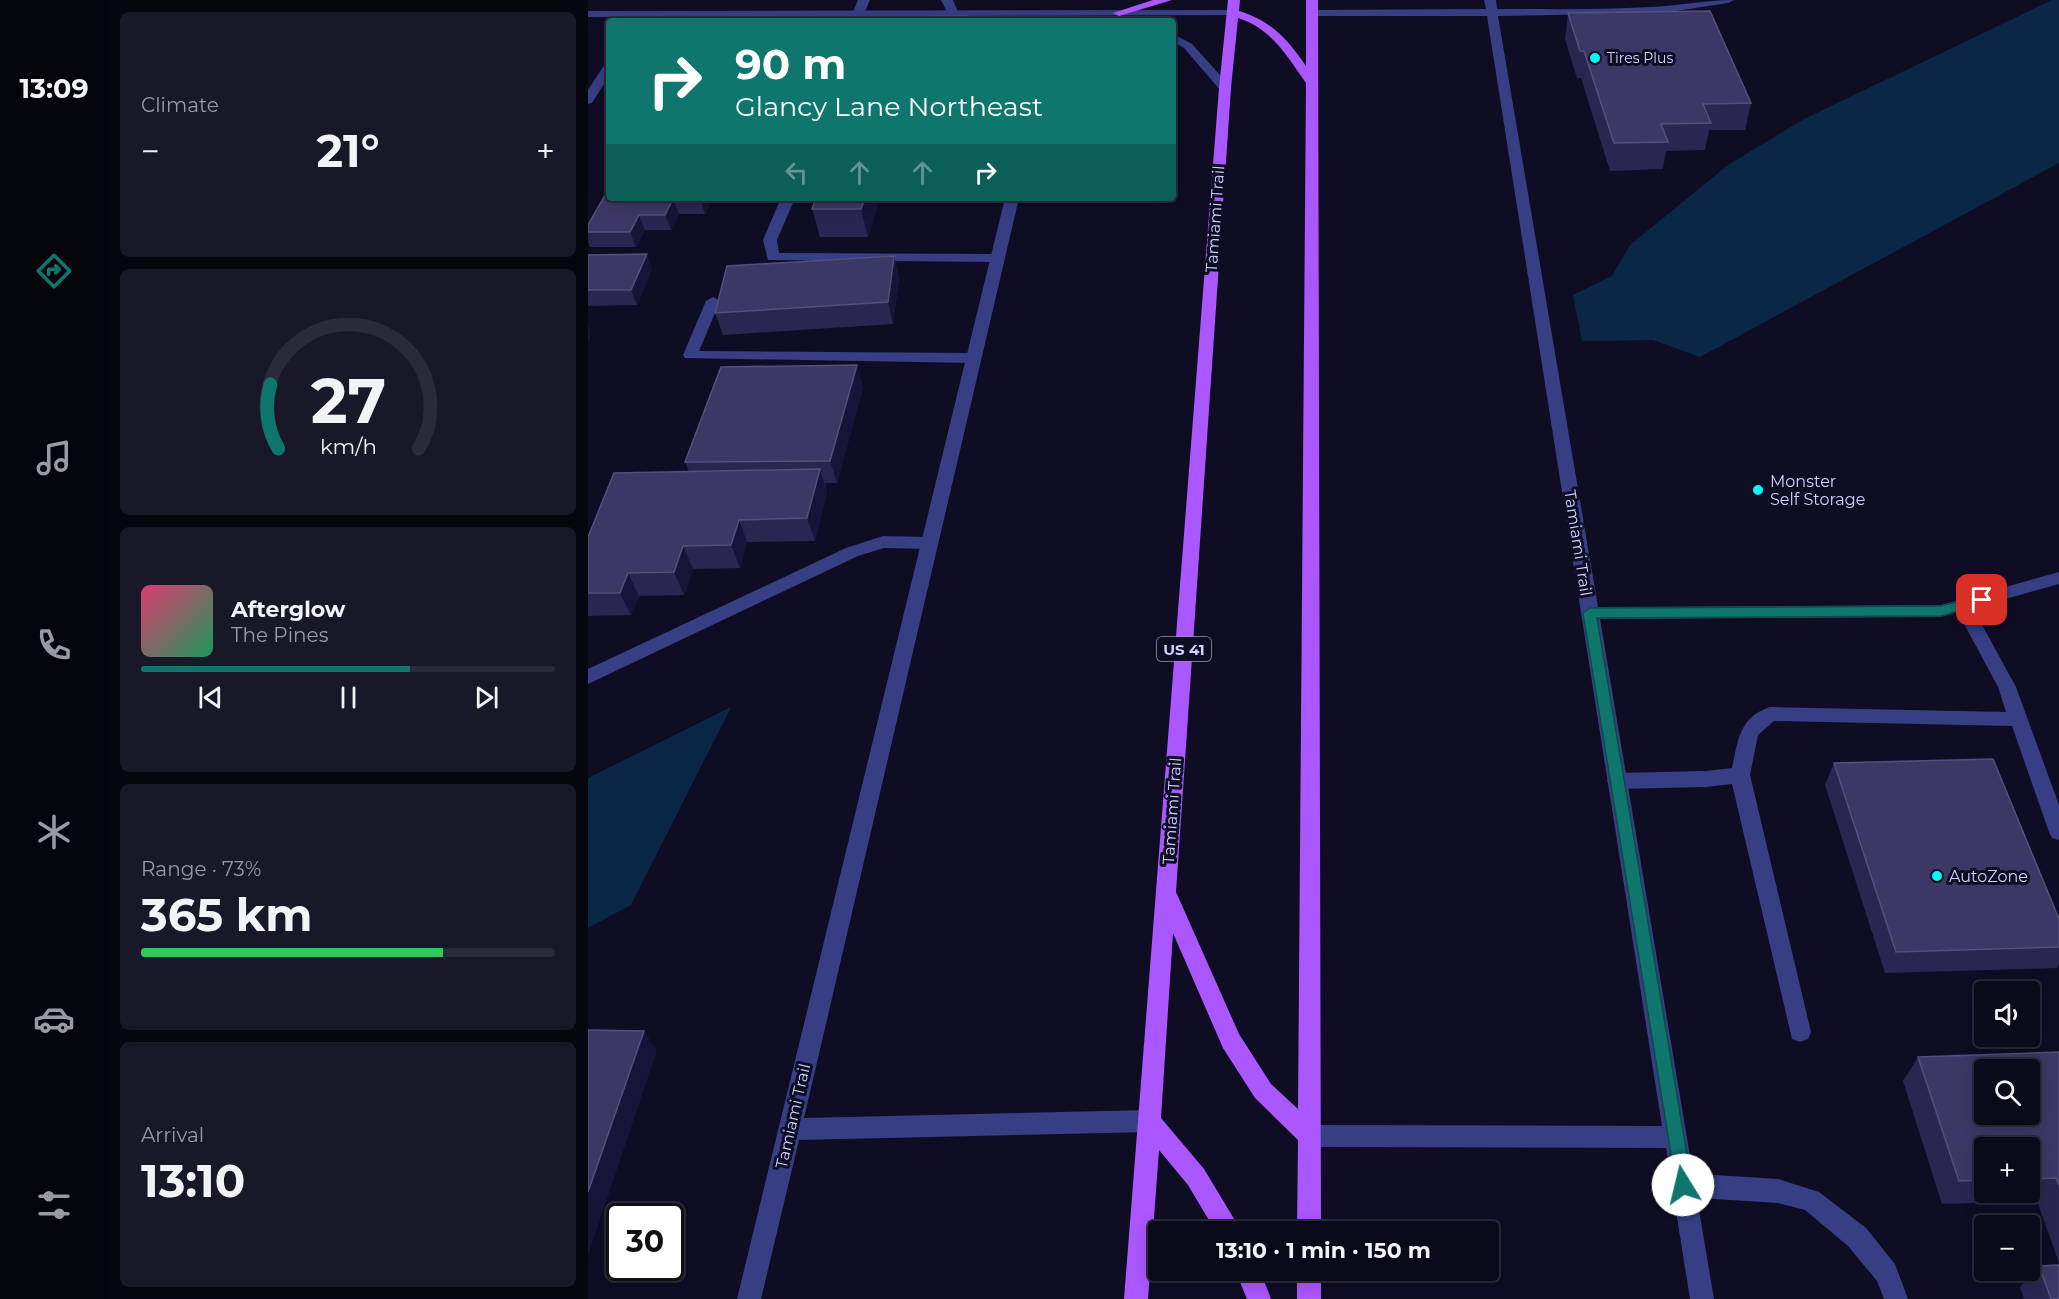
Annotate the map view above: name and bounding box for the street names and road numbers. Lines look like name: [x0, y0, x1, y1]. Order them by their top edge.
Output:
street label: Tamiami Trail: [1202, 165, 1228, 273]
street label: Tamiami Trail: [1560, 489, 1596, 597]
road number: US 41: [1157, 637, 1211, 661]
street label: Tamiami Trail: [1159, 757, 1185, 865]
street label: Tamiami Trail: [772, 1062, 814, 1170]

